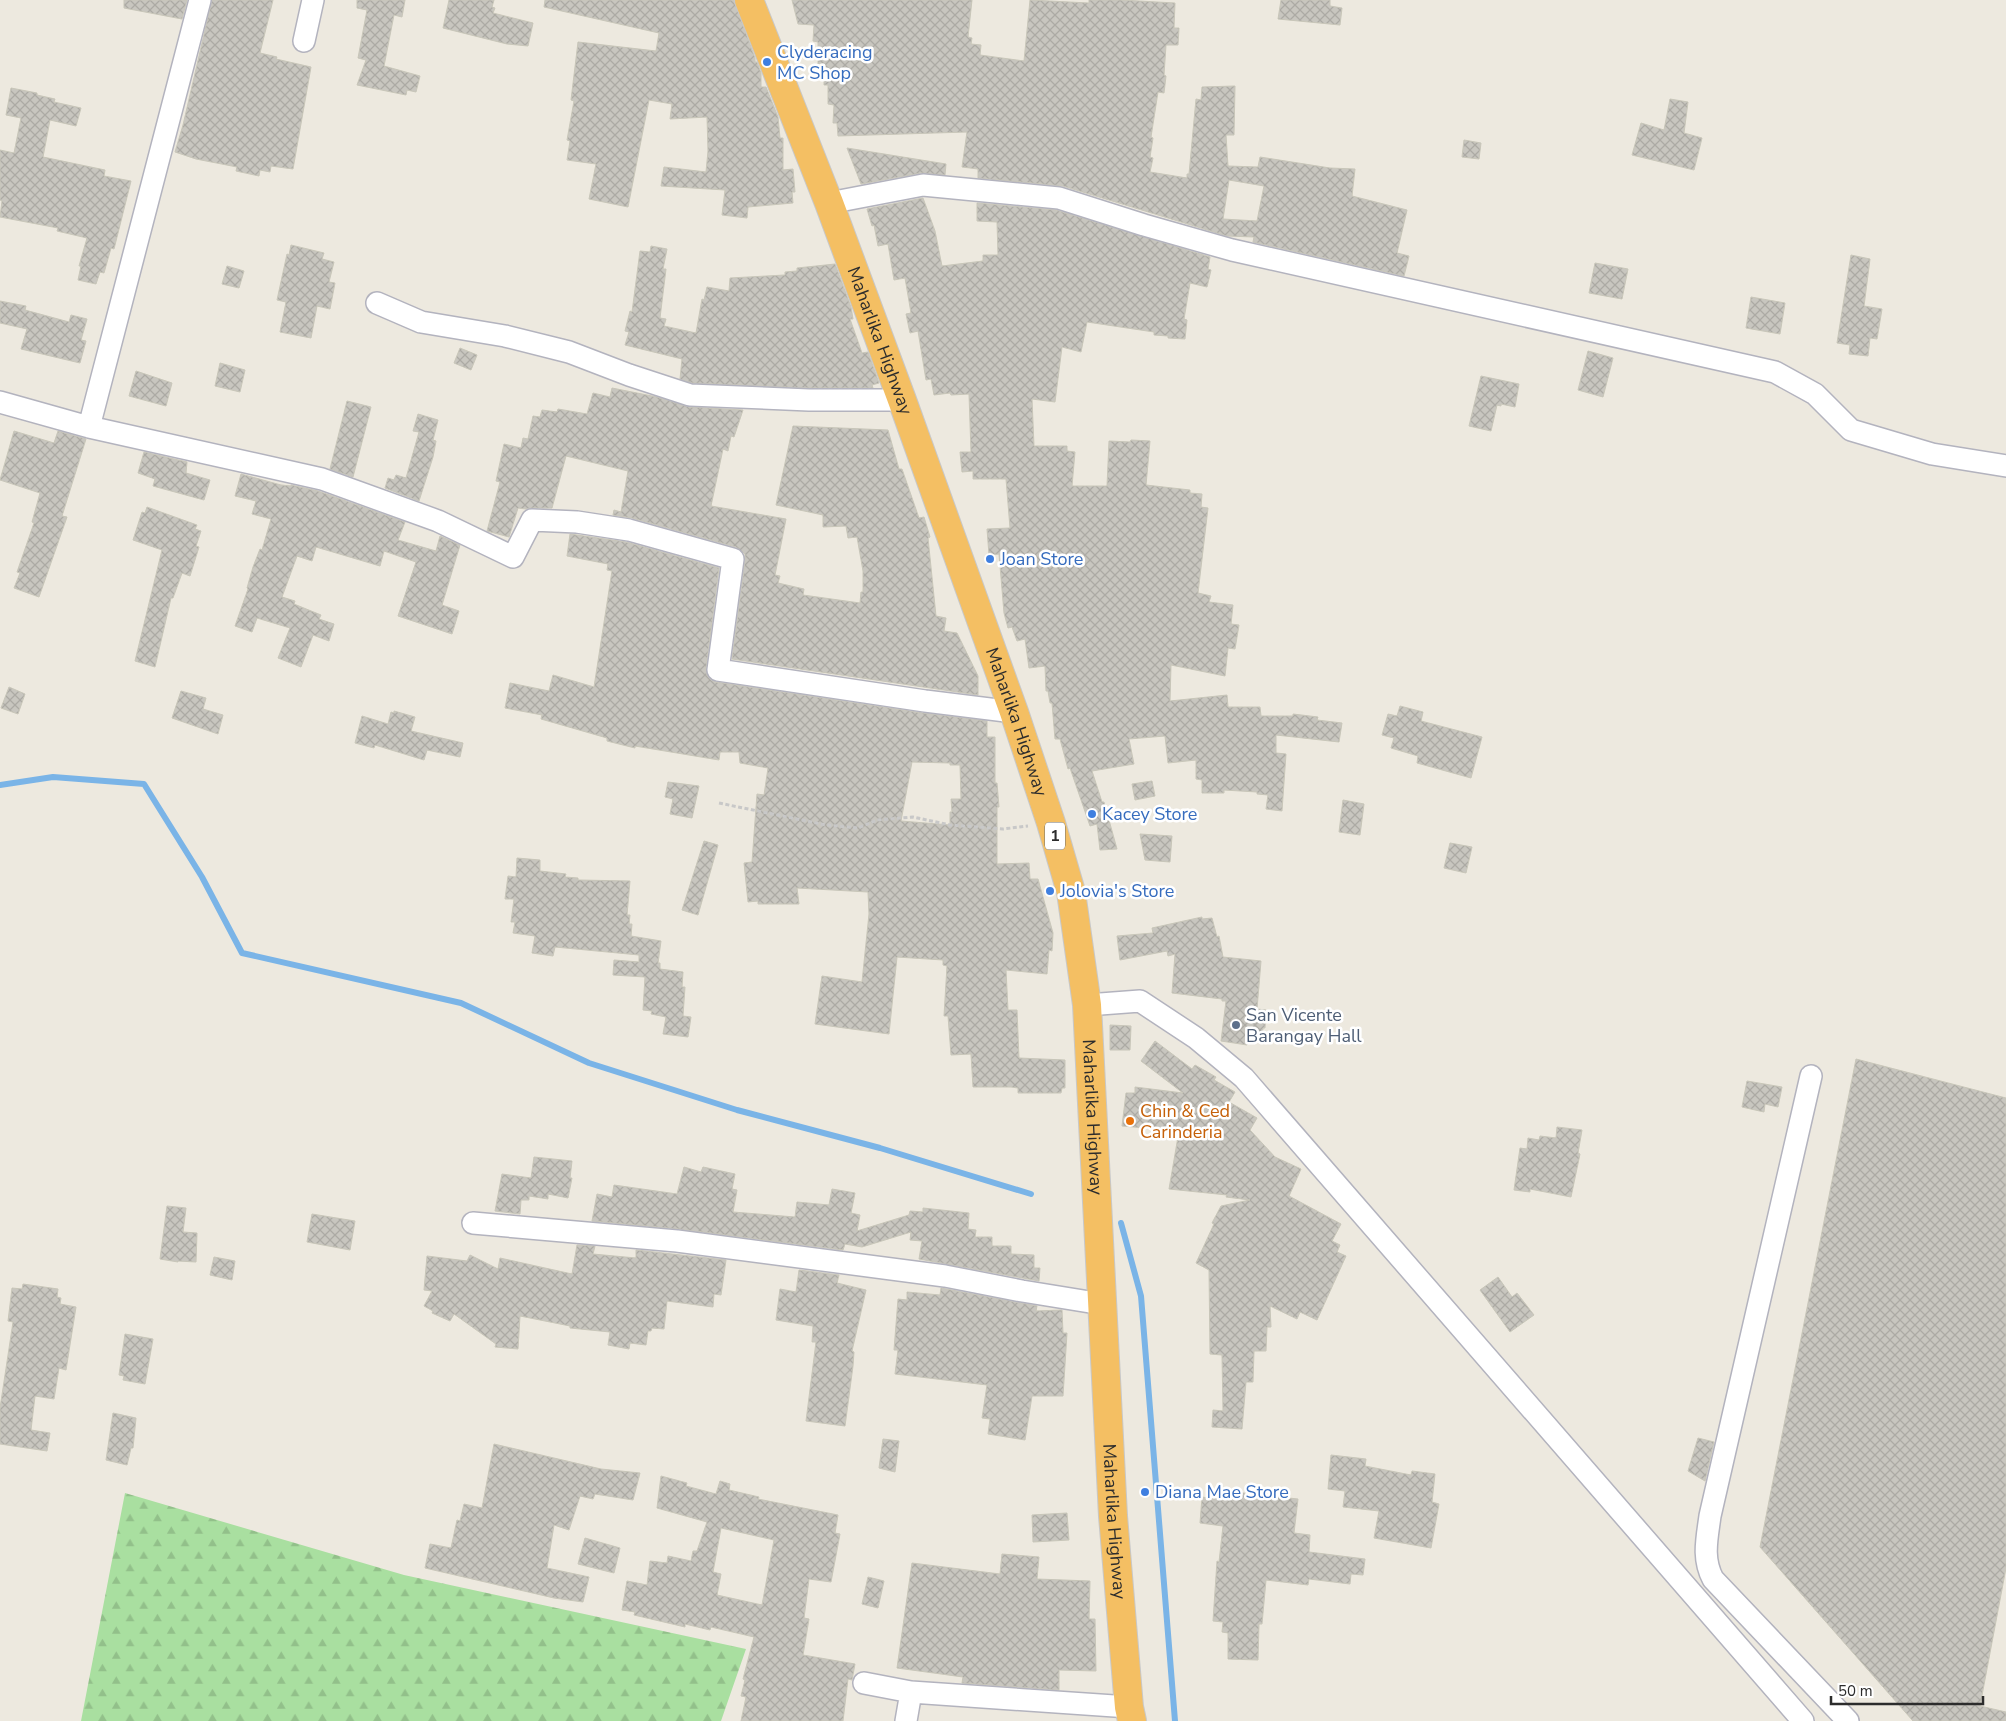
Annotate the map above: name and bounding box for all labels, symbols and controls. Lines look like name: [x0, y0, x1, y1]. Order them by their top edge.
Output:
place label: Clyderacing MC Shop: [777, 40, 873, 85]
marker: Clyderacing MC Shop: [761, 56, 773, 68]
street label: Maharlika Highway: [842, 263, 919, 419]
place label: Joan Store: [999, 547, 1083, 571]
marker: Joan Store: [984, 553, 996, 565]
street label: Maharlika Highway: [980, 644, 1054, 800]
place label: Kacey Store: [1102, 802, 1197, 826]
marker: Kacey Store: [1086, 808, 1098, 820]
road number: 1: [1045, 822, 1065, 849]
place label: Jolovia's Store: [1059, 879, 1174, 903]
marker: Jolovia's Store: [1044, 885, 1056, 897]
place label: San Vicente Barangay Hall: [1246, 1003, 1362, 1048]
marker: San Vicente Barangay Hall: [1230, 1019, 1242, 1031]
street label: Maharlika Highway: [1077, 1039, 1109, 1196]
place label: Chin & Ced Carinderia: [1140, 1099, 1230, 1144]
marker: Chin & Ced Carinderia: [1124, 1115, 1136, 1127]
street label: Maharlika Highway: [1097, 1443, 1132, 1601]
place label: Diana Mae Store: [1155, 1480, 1289, 1504]
marker: Diana Mae Store: [1139, 1486, 1151, 1498]
scale bar: [1831, 1674, 1984, 1706]
text: 50 m: [1838, 1681, 1873, 1701]

